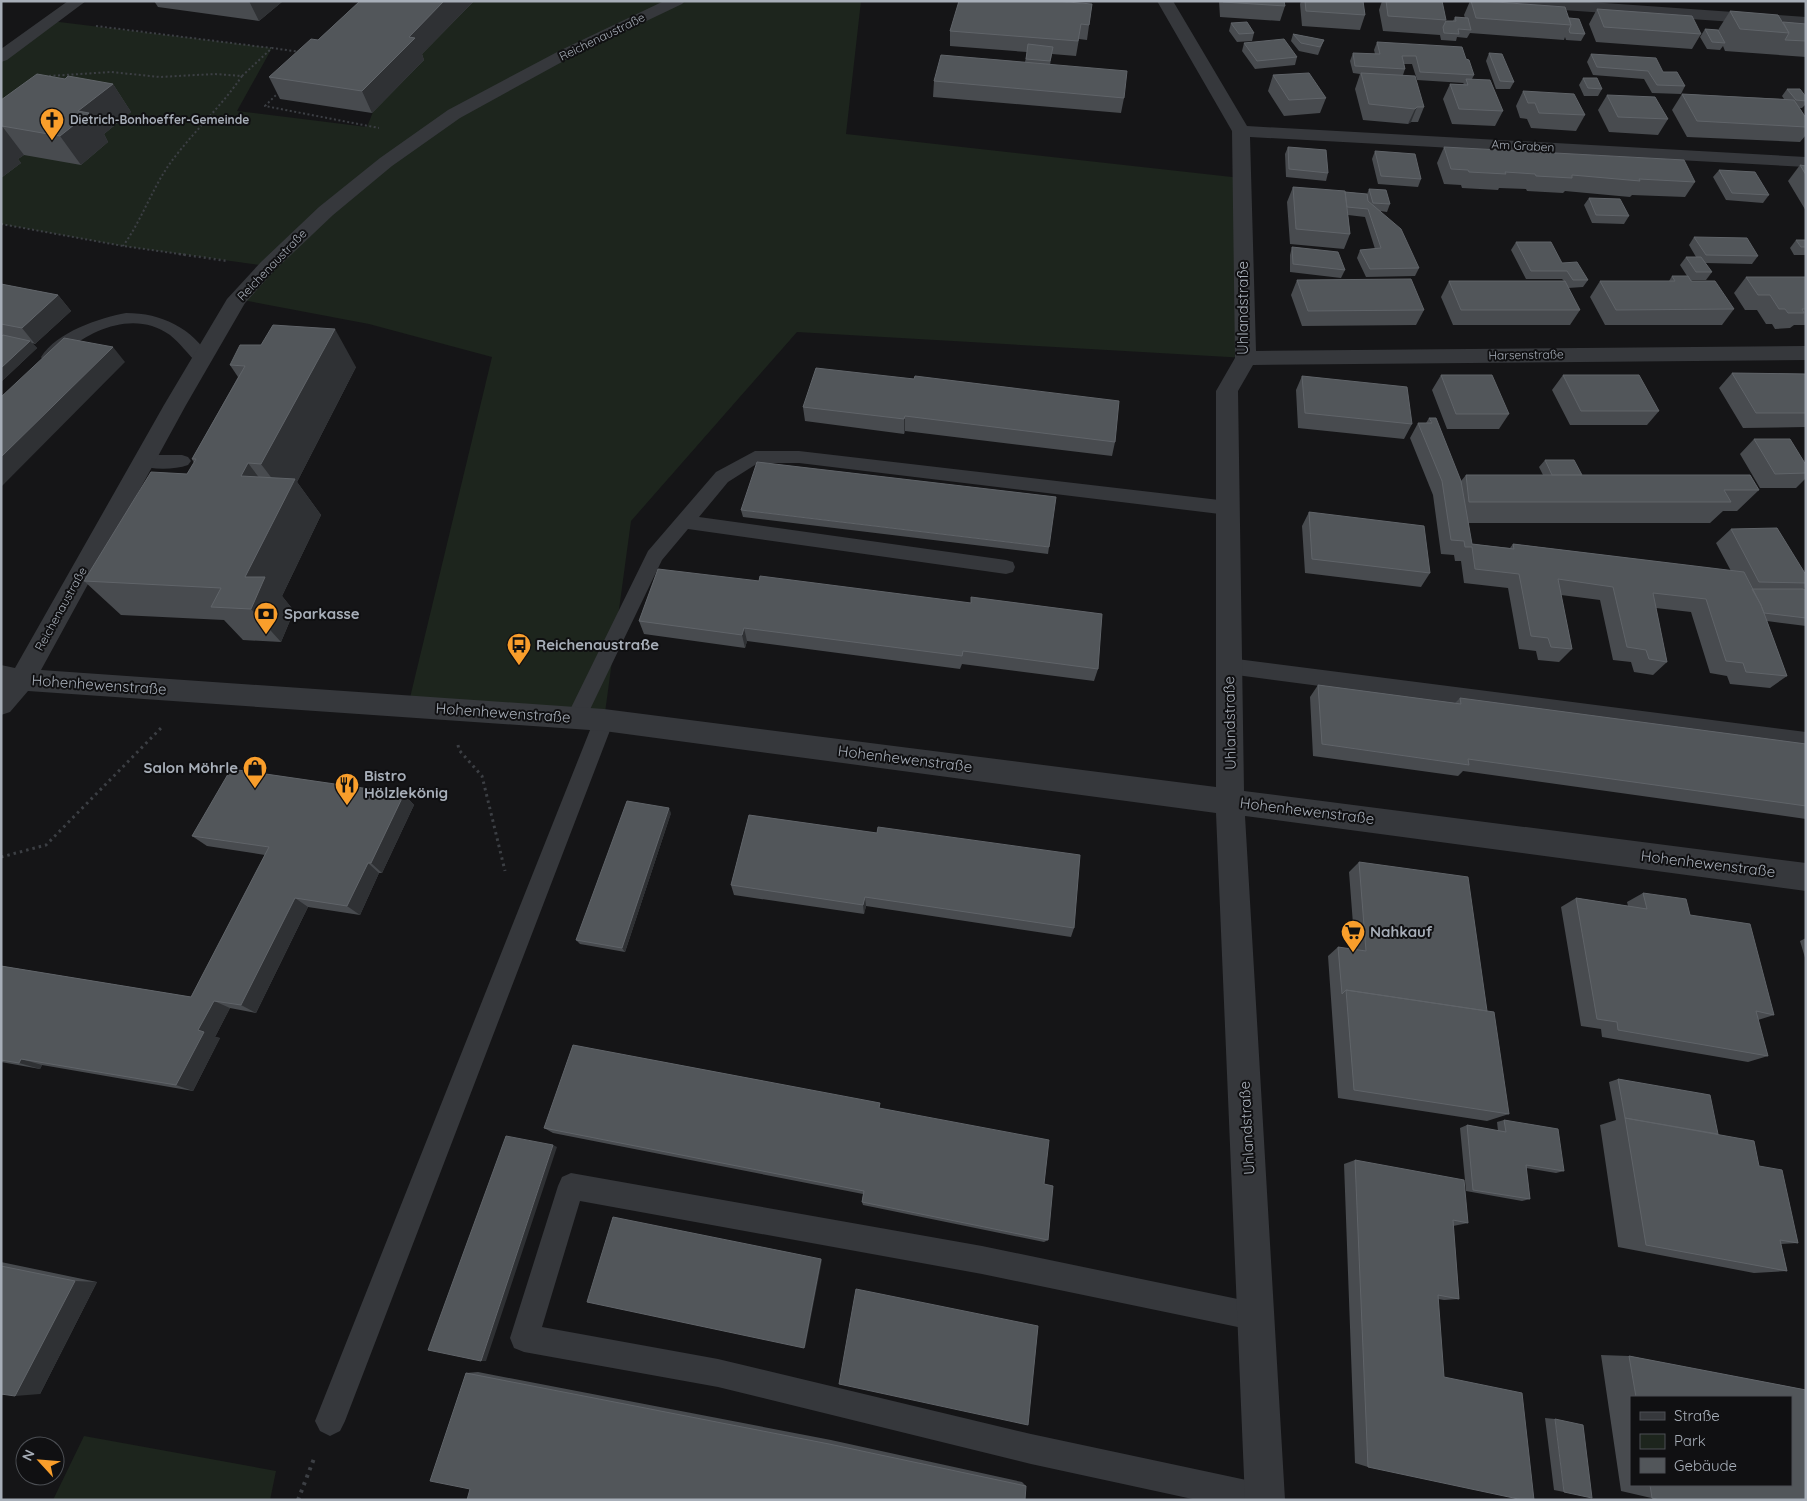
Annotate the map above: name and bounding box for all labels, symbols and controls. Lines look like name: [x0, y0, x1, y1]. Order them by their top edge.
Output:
street label: Reichenaustraße: [556, 9, 647, 64]
church icon: Dietrich-Bonhoeffer-Gemeinde: [39, 107, 65, 141]
place label: Dietrich-Bonhoeffer-Gemeinde: [70, 112, 249, 127]
street label: Am Graben: [1491, 136, 1555, 155]
street label: Reichenaustraße: [234, 226, 310, 304]
street label: Uhlandstraße: [1233, 261, 1252, 355]
street label: Harsenstraße: [1488, 346, 1564, 363]
street label: Reichenaustraße: [31, 564, 90, 653]
bank icon: Sparkasse: [253, 601, 279, 635]
place label: Sparkasse: [284, 604, 360, 623]
bus stop icon: Reichenaustraße: [506, 632, 532, 666]
place label: Reichenaustraße: [536, 635, 659, 654]
street label: Hohenhewenstraße: [31, 670, 167, 699]
street label: Uhlandstraße: [1219, 676, 1240, 770]
street label: Hohenhewenstraße: [435, 698, 571, 727]
street label: Hohenhewenstraße: [837, 741, 973, 776]
shop icon: Salon Möhrle: [242, 755, 268, 789]
place label: Salon Möhrle: [144, 758, 238, 777]
place label: Bistro Hölzlekönig: [364, 766, 448, 802]
restaurant icon: Bistro Hölzlekönig: [334, 772, 360, 806]
street label: Hohenhewenstraße: [1239, 793, 1375, 828]
street label: Hohenhewenstraße: [1640, 846, 1776, 881]
supermarket icon: Nahkauf: [1340, 919, 1366, 953]
place label: Nahkauf: [1370, 922, 1433, 941]
street label: Uhlandstraße: [1235, 1081, 1258, 1175]
legend: [1630, 1396, 1792, 1486]
text: Straße: [1674, 1406, 1720, 1425]
text: Park: [1674, 1431, 1706, 1450]
north arrow: [15, 1436, 65, 1486]
text: N: [18, 1447, 39, 1464]
text: Gebäude: [1674, 1456, 1737, 1475]

